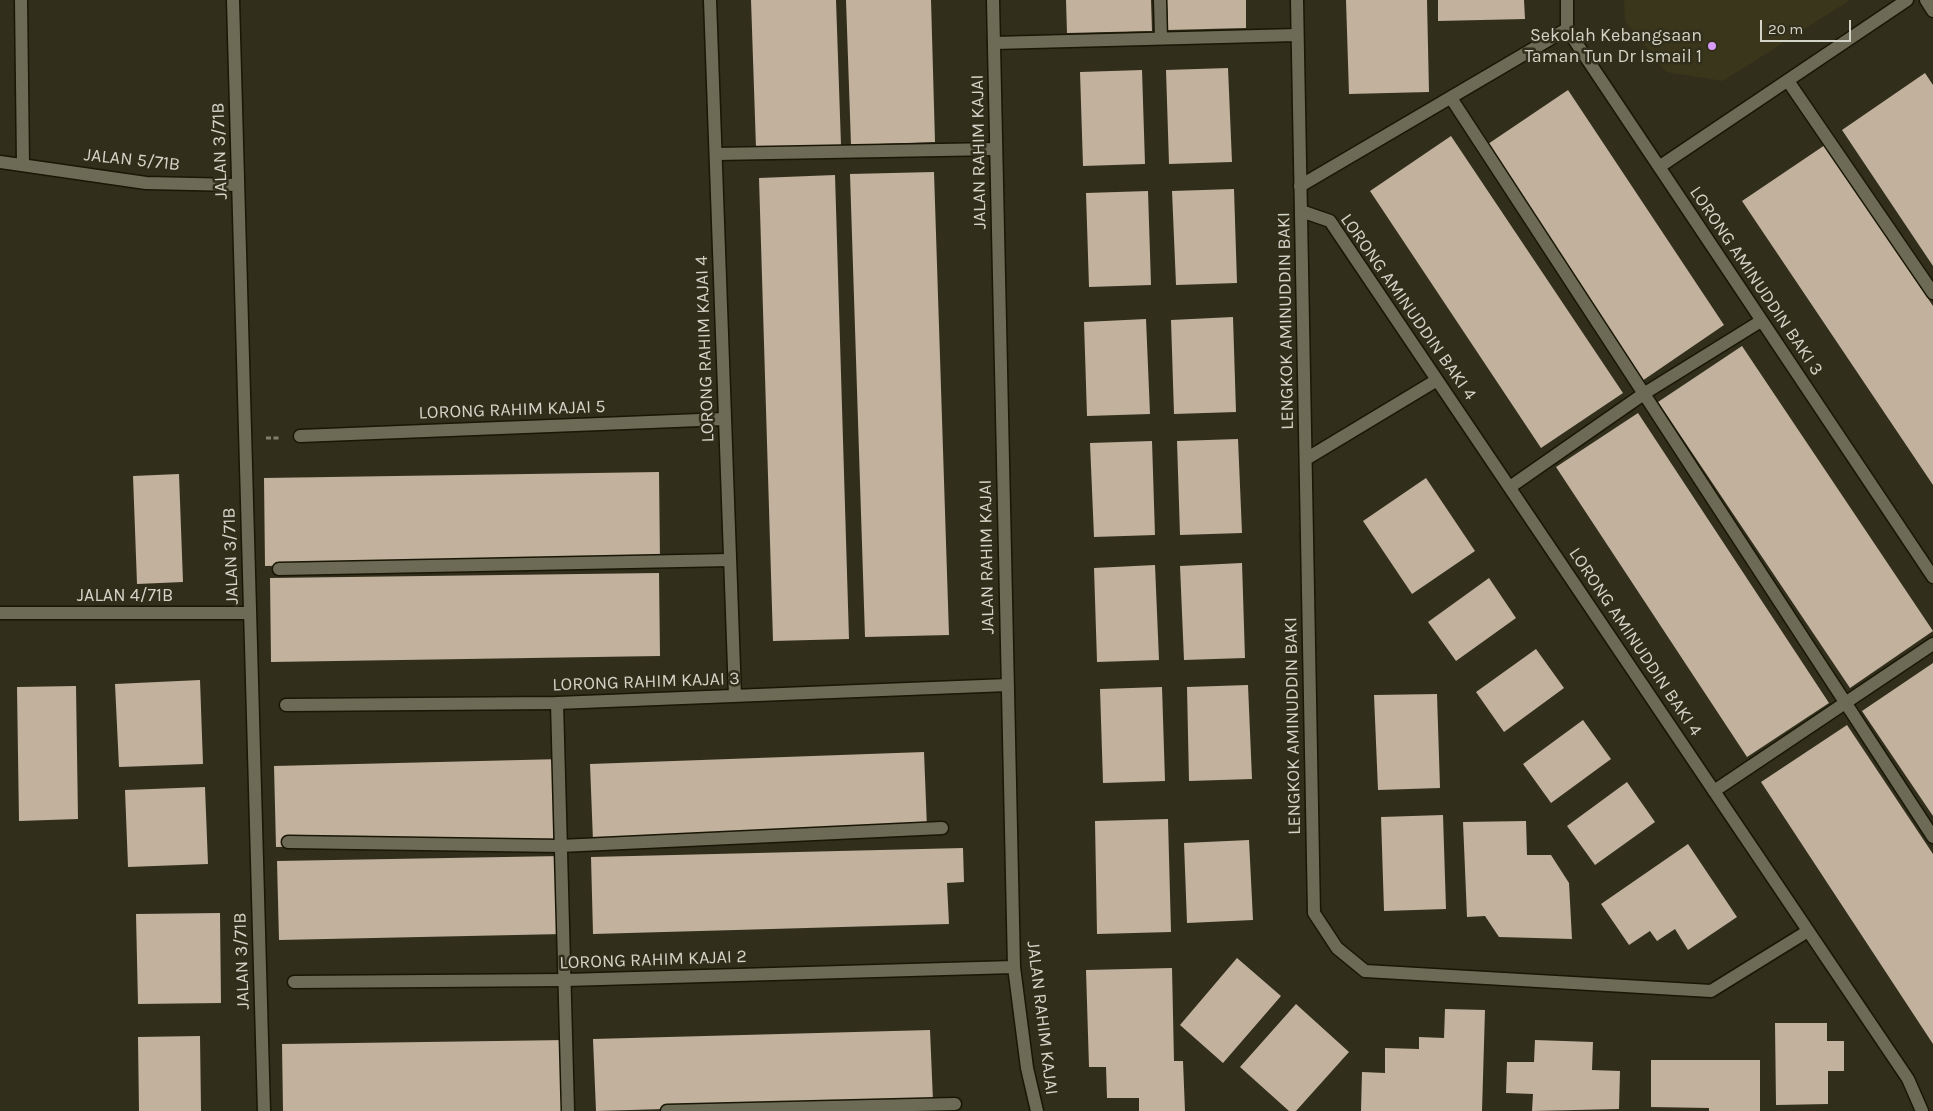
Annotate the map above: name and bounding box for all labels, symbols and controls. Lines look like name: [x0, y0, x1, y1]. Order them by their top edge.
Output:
scale bar: [1763, 10, 1854, 42]
text: 20 m: [1768, 20, 1803, 38]
place label: Sekolah Kebangsaan Taman Tun Dr Ismail 1: [1524, 25, 1702, 68]
marker: Sekolah Kebangsaan Taman Tun Dr Ismail 1: [1706, 40, 1718, 52]
street label: JALAN RAHIM KAJAI: [967, 74, 991, 230]
street label: JALAN 3/71B: [208, 102, 232, 200]
street label: JALAN 5/71B: [83, 144, 181, 176]
street label: LORONG AMINUDDIN BAKI 3: [1685, 182, 1827, 380]
street label: LORONG AMINUDDIN BAKI 4: [1335, 210, 1481, 404]
street label: LENGKOK AMINUDDIN BAKI: [1273, 212, 1299, 430]
street label: LORONG RAHIM KAJAI 4: [691, 255, 719, 443]
street label: LORONG RAHIM KAJAI 5: [418, 396, 606, 424]
street label: JALAN RAHIM KAJAI: [975, 479, 999, 635]
street label: JALAN 3/71B: [219, 507, 243, 605]
street label: LORONG AMINUDDIN BAKI 4: [1564, 544, 1706, 740]
street label: JALAN 4/71B: [77, 585, 173, 607]
street label: LENGKOK AMINUDDIN BAKI: [1280, 617, 1306, 835]
street label: LORONG RAHIM KAJAI 3: [552, 668, 740, 696]
street label: JALAN 3/71B: [230, 912, 254, 1010]
street label: JALAN RAHIM KAJAI: [1022, 940, 1062, 1096]
street label: LORONG RAHIM KAJAI 2: [559, 946, 747, 974]

